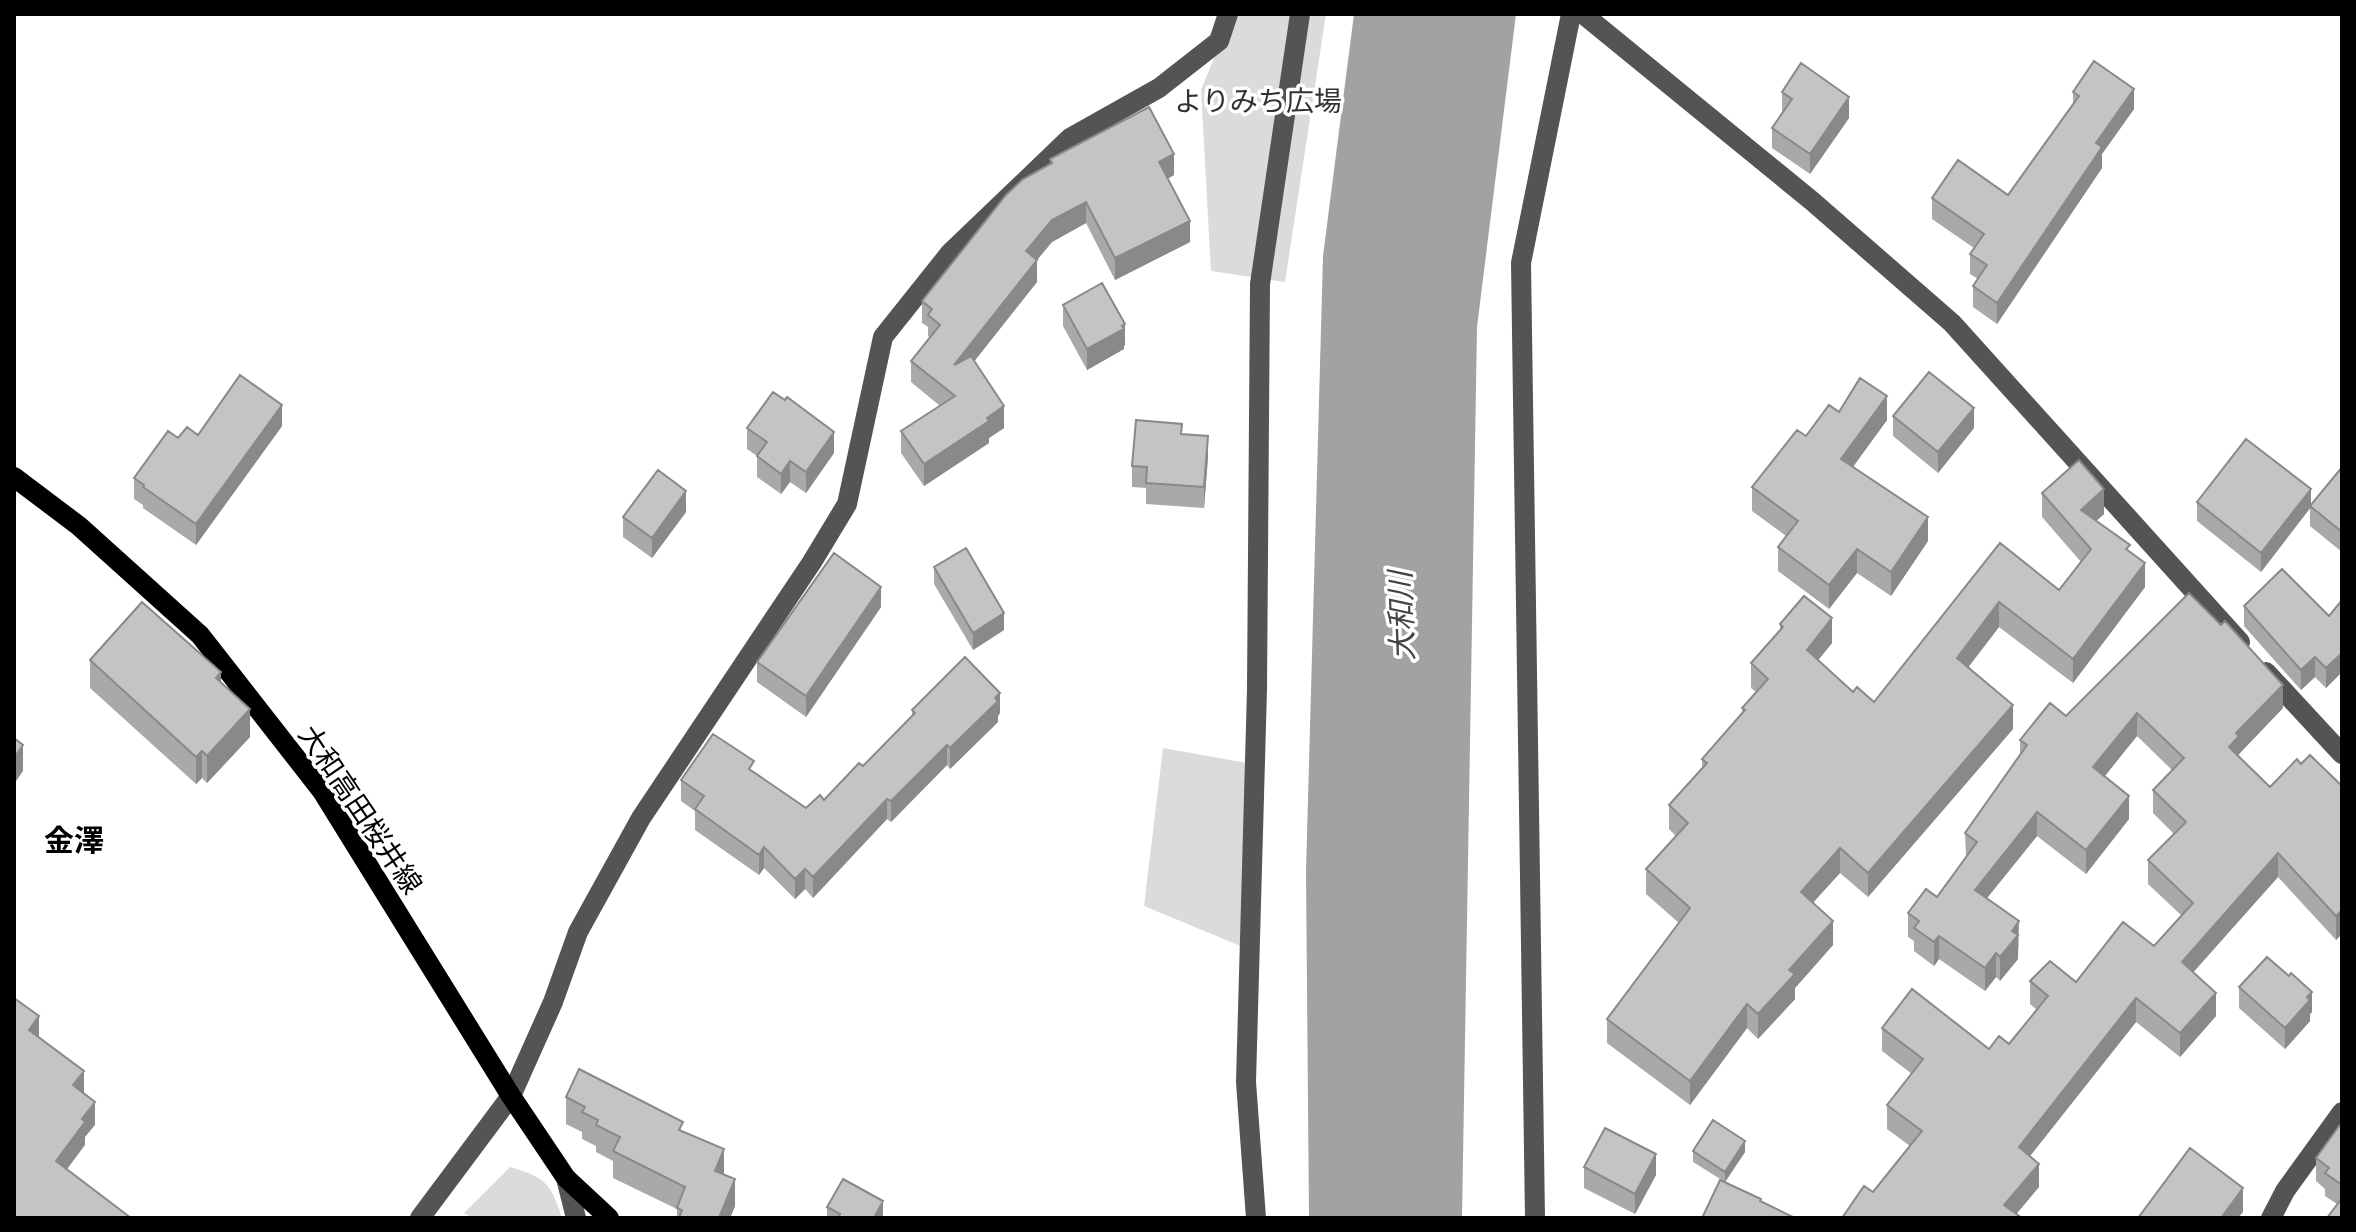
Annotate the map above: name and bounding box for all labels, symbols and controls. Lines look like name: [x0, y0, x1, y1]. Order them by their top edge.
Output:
park label: よりみち広場: [1174, 85, 1342, 116]
water label: 大和川: [1382, 567, 1420, 662]
street label: 大和高田桜井線: [293, 719, 429, 899]
district label: 金澤: [44, 823, 104, 857]

